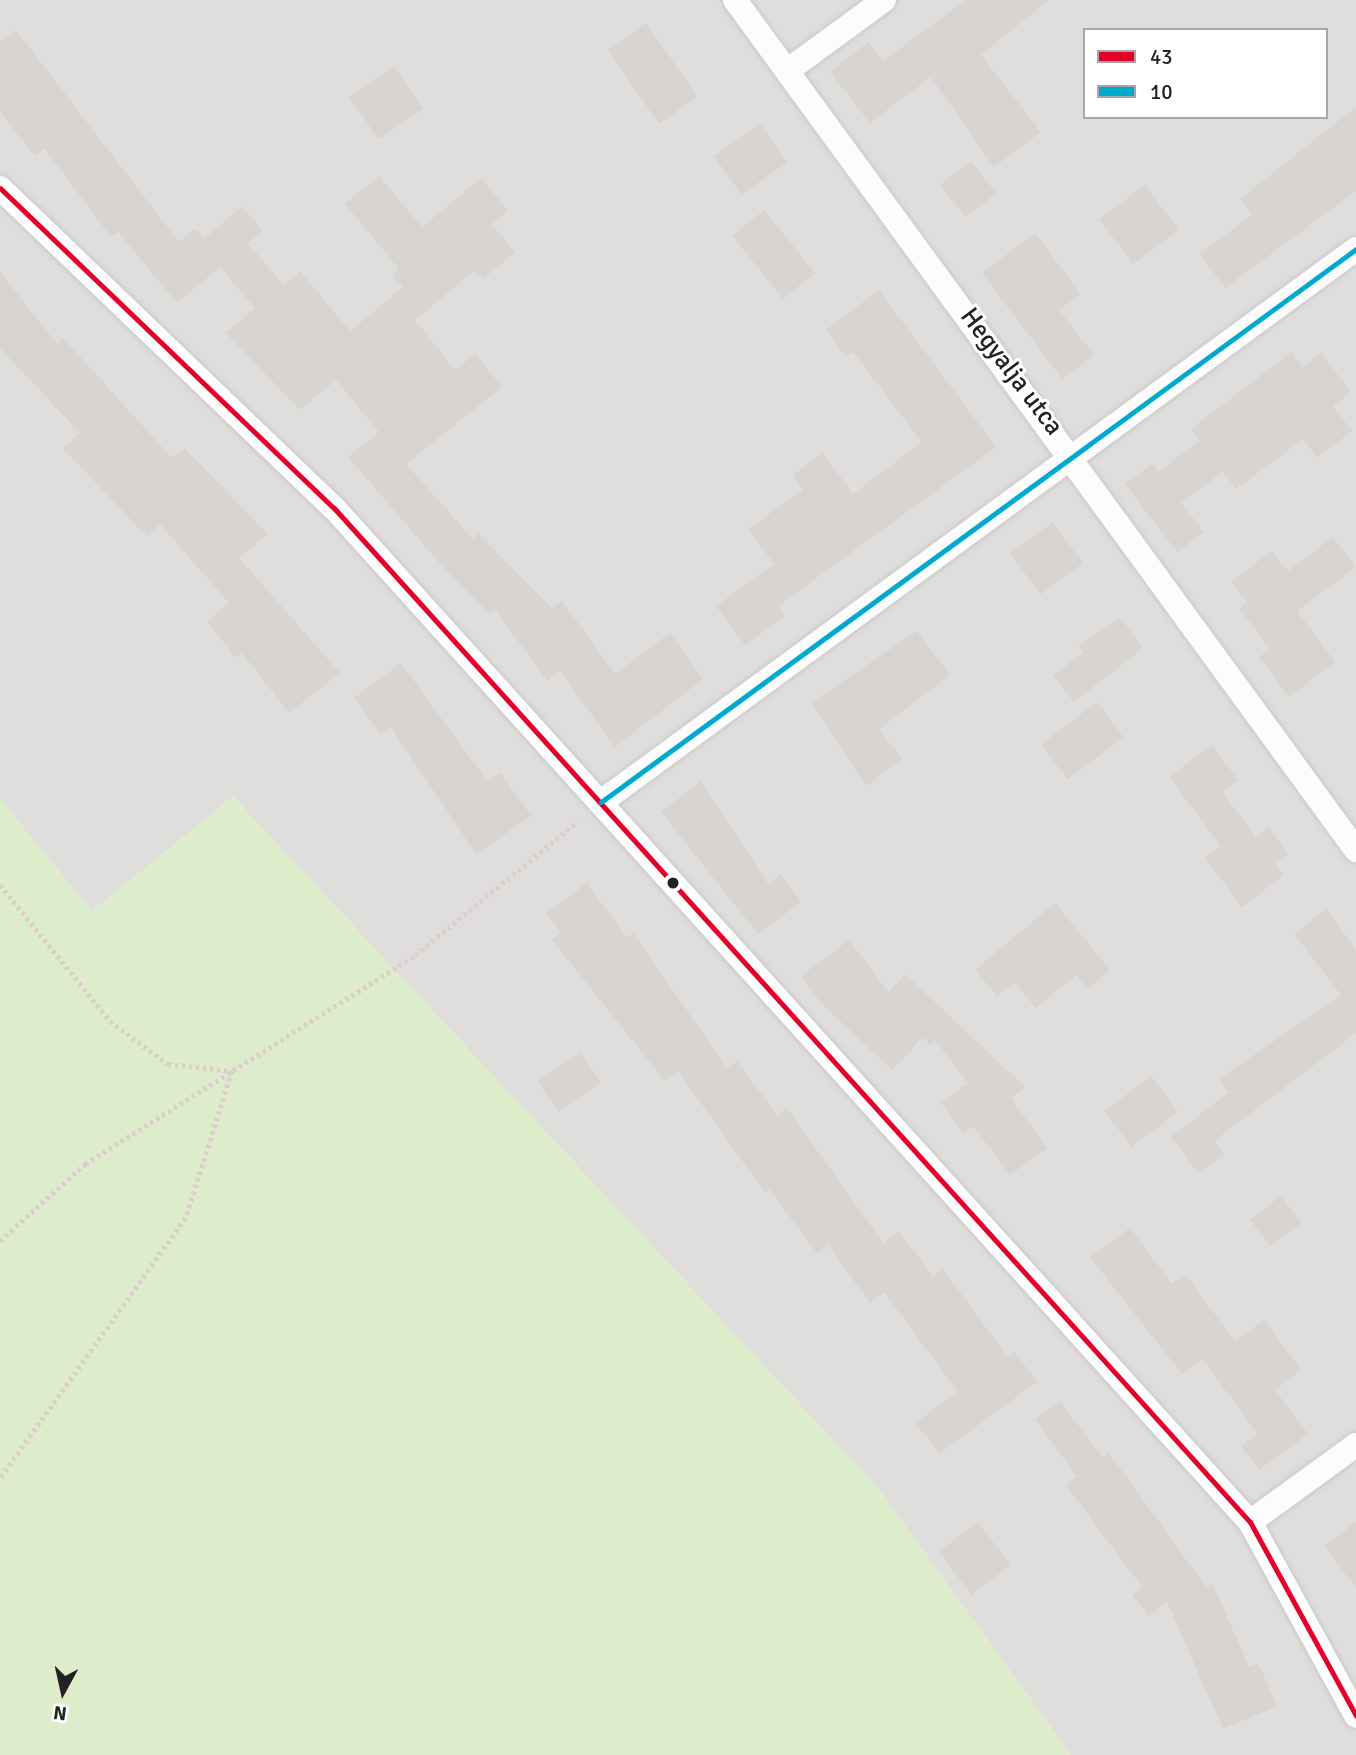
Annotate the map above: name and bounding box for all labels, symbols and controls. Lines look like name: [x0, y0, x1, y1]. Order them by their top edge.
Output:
legend: [1083, 28, 1328, 119]
text: 43: [1150, 44, 1173, 70]
text: 10: [1150, 79, 1173, 105]
street label: Hegyalja utca: [953, 302, 1069, 442]
unlabelled marker: [666, 876, 680, 890]
north arrow: [28, 1657, 98, 1727]
text: N: [52, 1700, 68, 1726]

